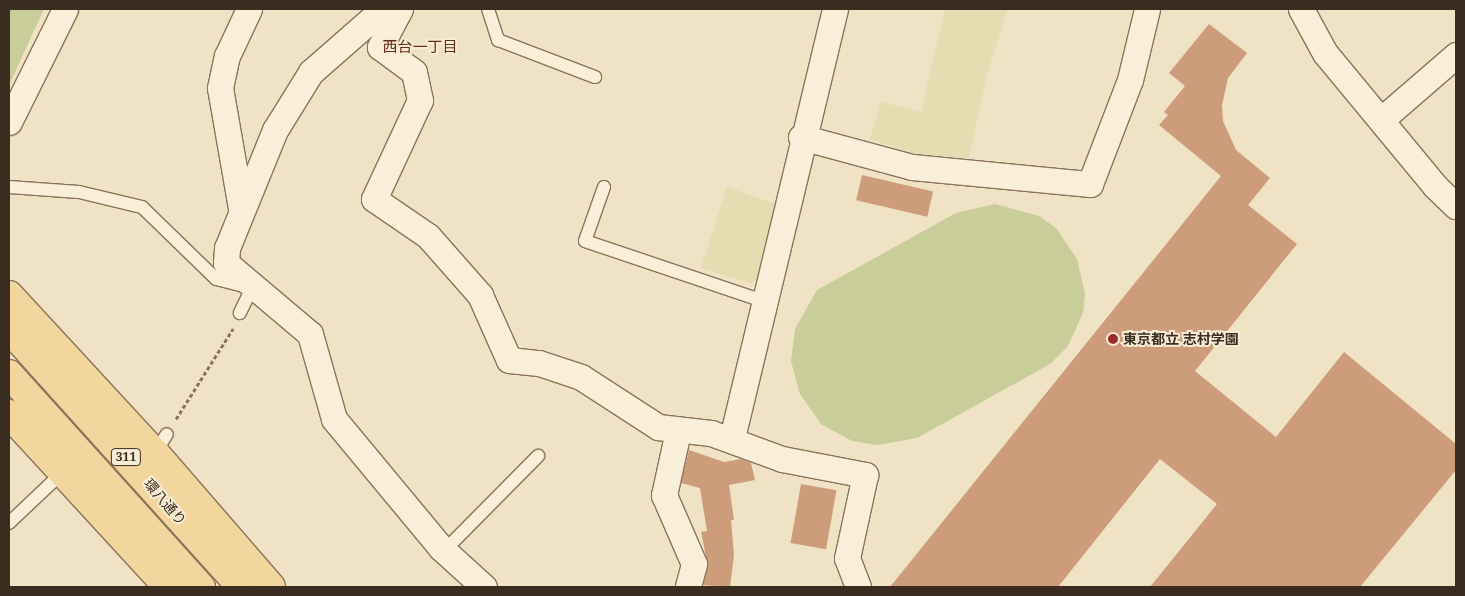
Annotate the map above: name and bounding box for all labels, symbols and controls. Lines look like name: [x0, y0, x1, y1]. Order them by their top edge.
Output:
district label: 西台一丁目: [383, 38, 457, 56]
place label: 東京都立 志村学園: [1123, 331, 1239, 347]
marker: 東京都立 志村学園: [1107, 333, 1119, 345]
road number: 311: [110, 448, 142, 467]
street label: 環八通り: [140, 475, 190, 529]

